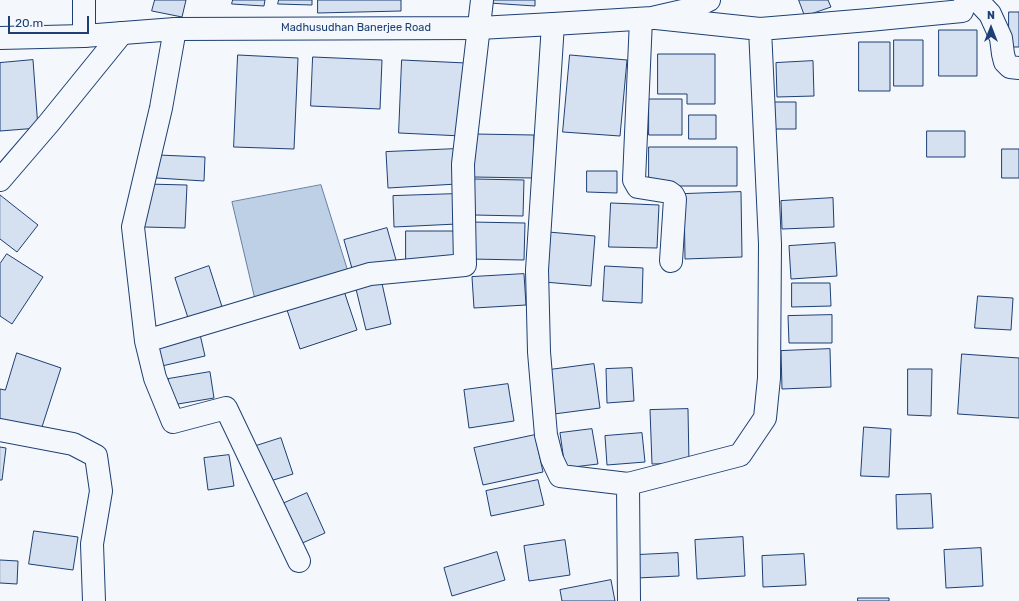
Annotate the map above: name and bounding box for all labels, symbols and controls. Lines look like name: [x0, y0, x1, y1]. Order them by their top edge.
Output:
scale bar: [10, 8, 91, 34]
north arrow: [971, 8, 1011, 48]
text: N: [987, 9, 995, 22]
text: 20 m: [15, 16, 43, 30]
street label: Madhusudhan Banerjee Road: [281, 21, 431, 35]

